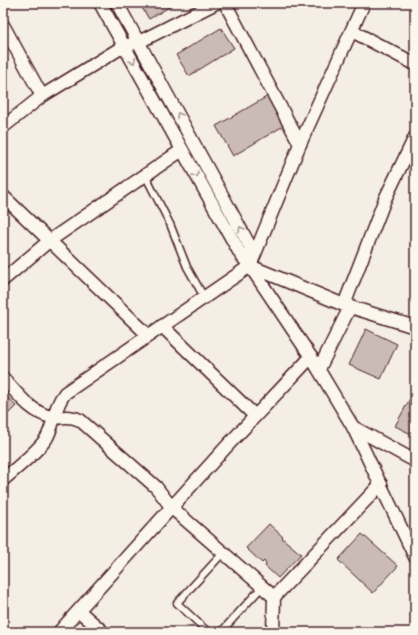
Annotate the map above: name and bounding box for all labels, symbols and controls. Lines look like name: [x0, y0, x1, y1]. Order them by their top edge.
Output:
one-way arrow: [128, 57, 136, 65]
one-way arrow: [176, 112, 183, 119]
one-way arrow: [191, 171, 199, 178]
one-way arrow: [238, 226, 246, 233]

